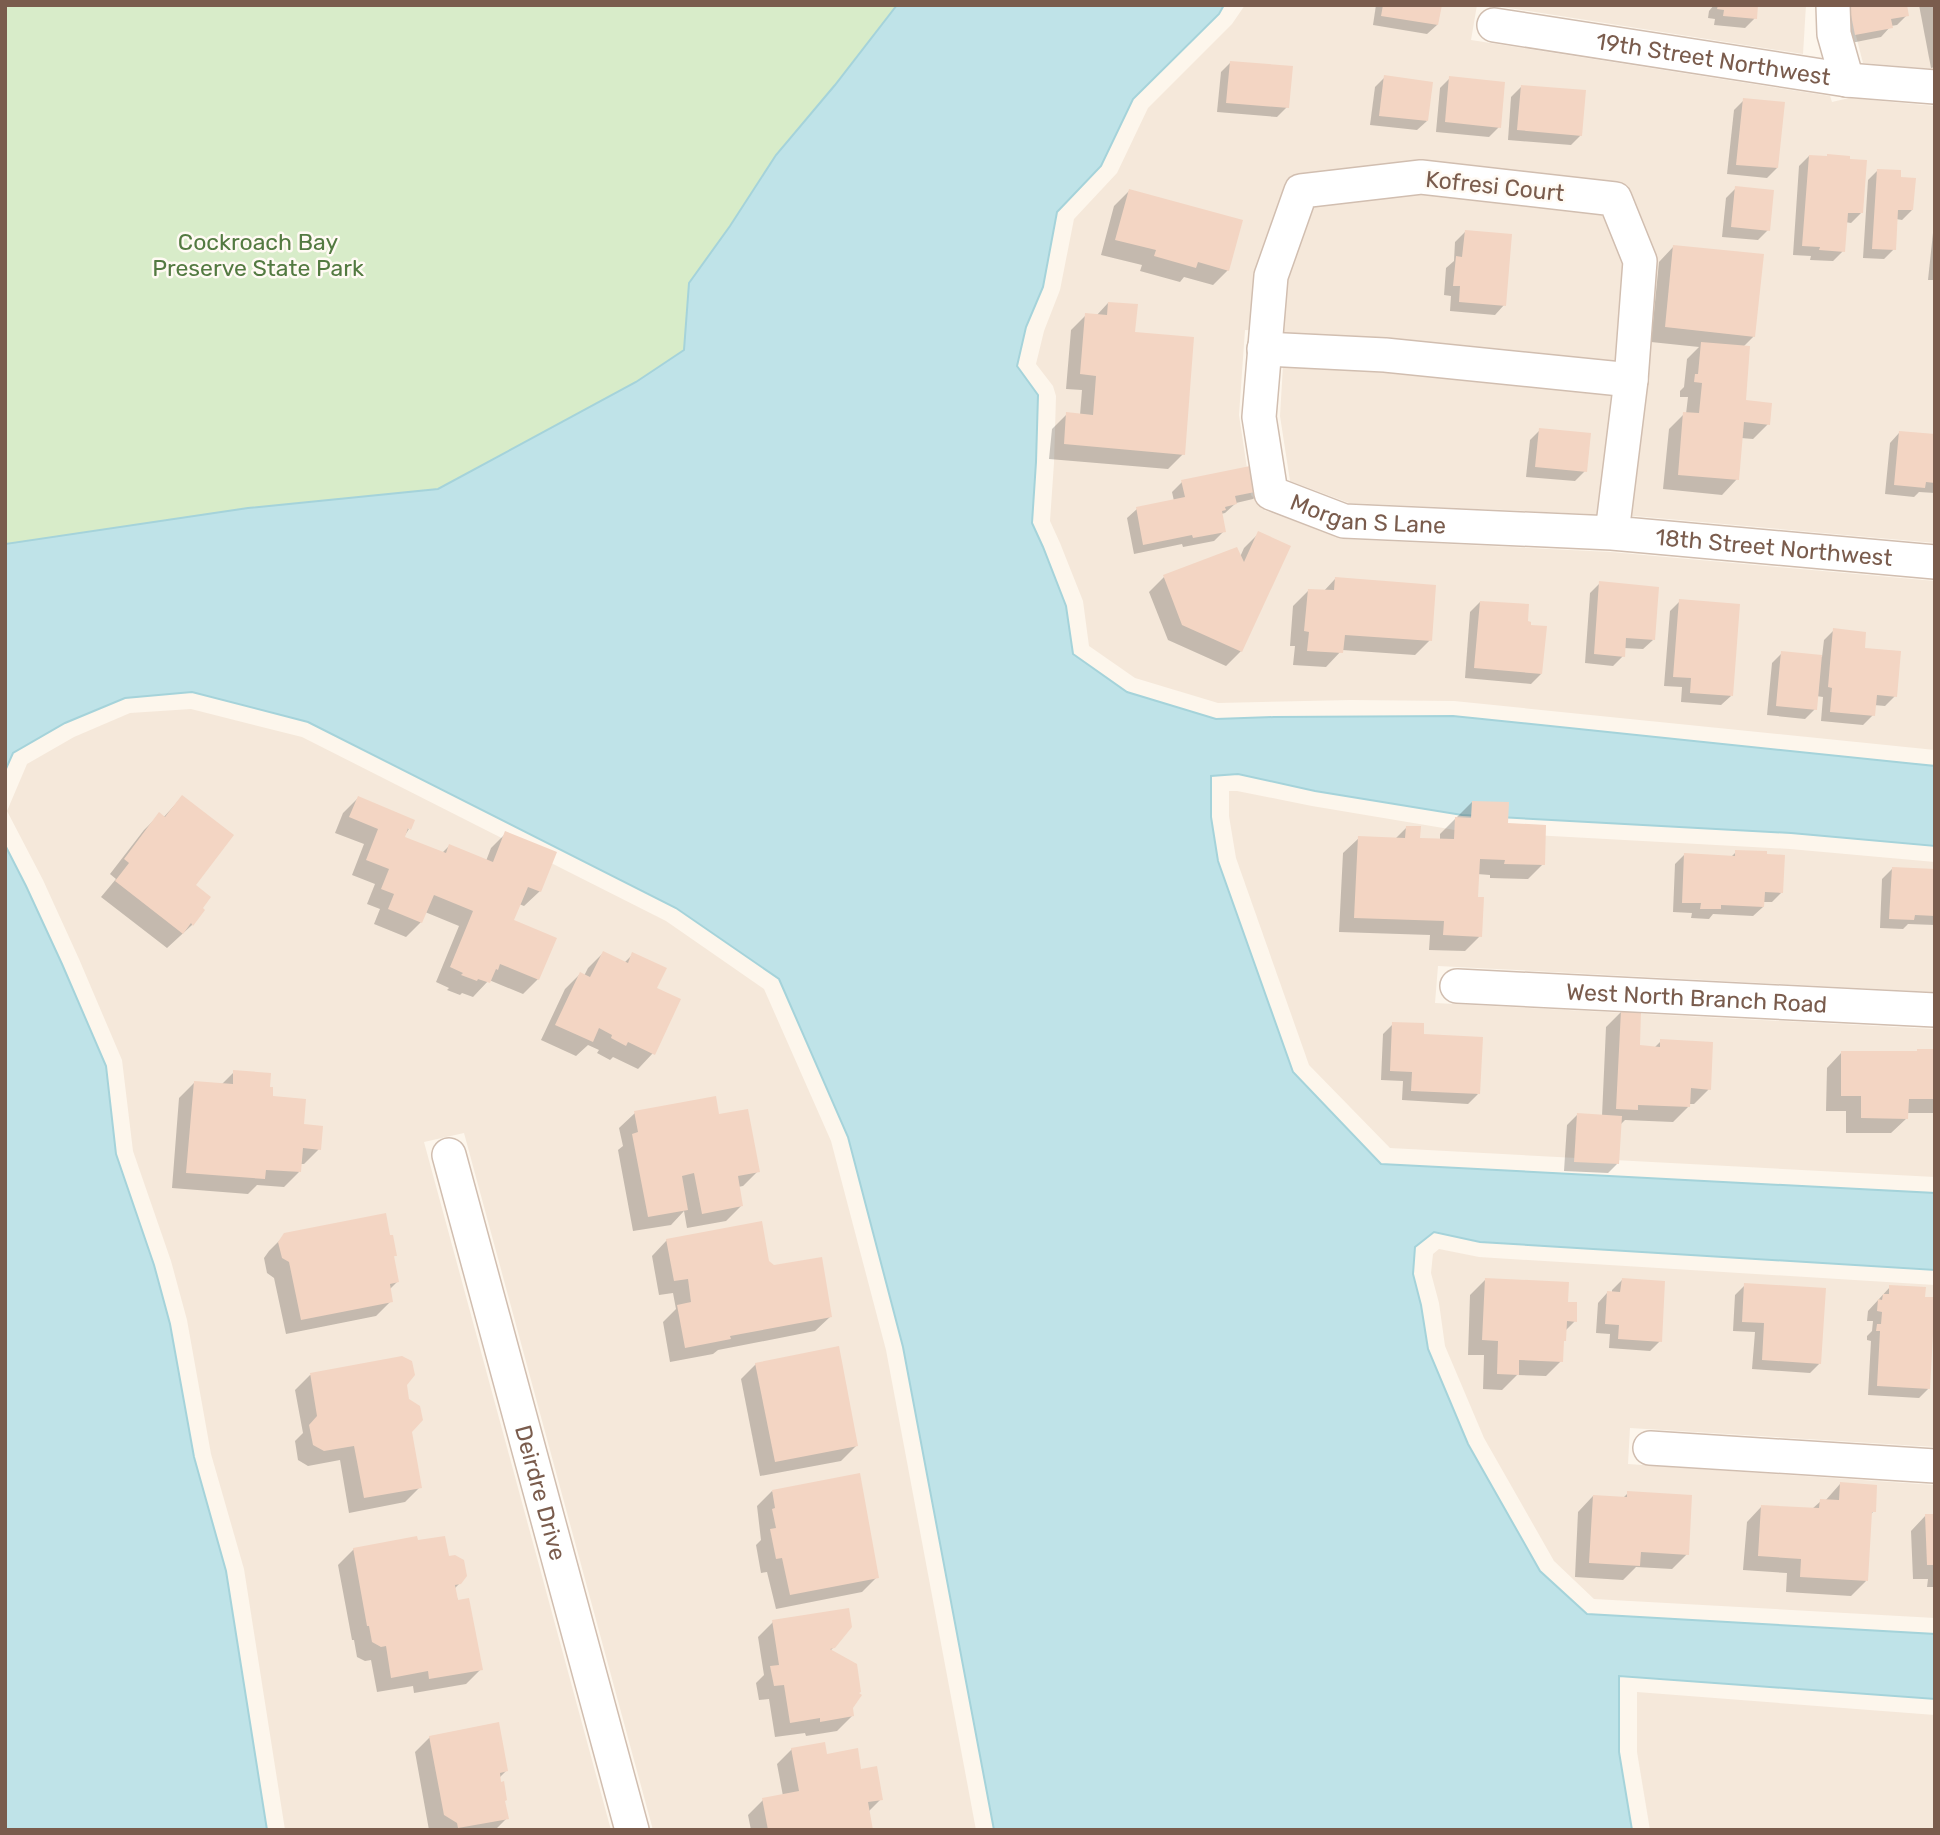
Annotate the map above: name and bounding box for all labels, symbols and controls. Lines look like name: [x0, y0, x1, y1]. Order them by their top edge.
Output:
street label: 19th Street Northwest: [1594, 27, 1833, 91]
street label: Kofresi Court: [1424, 165, 1566, 207]
park label: Cockroach Bay Preserve State Park: [152, 228, 364, 282]
street label: Morgan S Lane: [1286, 488, 1447, 540]
street label: 18th Street Northwest: [1654, 523, 1894, 572]
street label: West North Branch Road: [1566, 978, 1828, 1019]
street label: Deirdre Drive: [509, 1422, 572, 1564]

